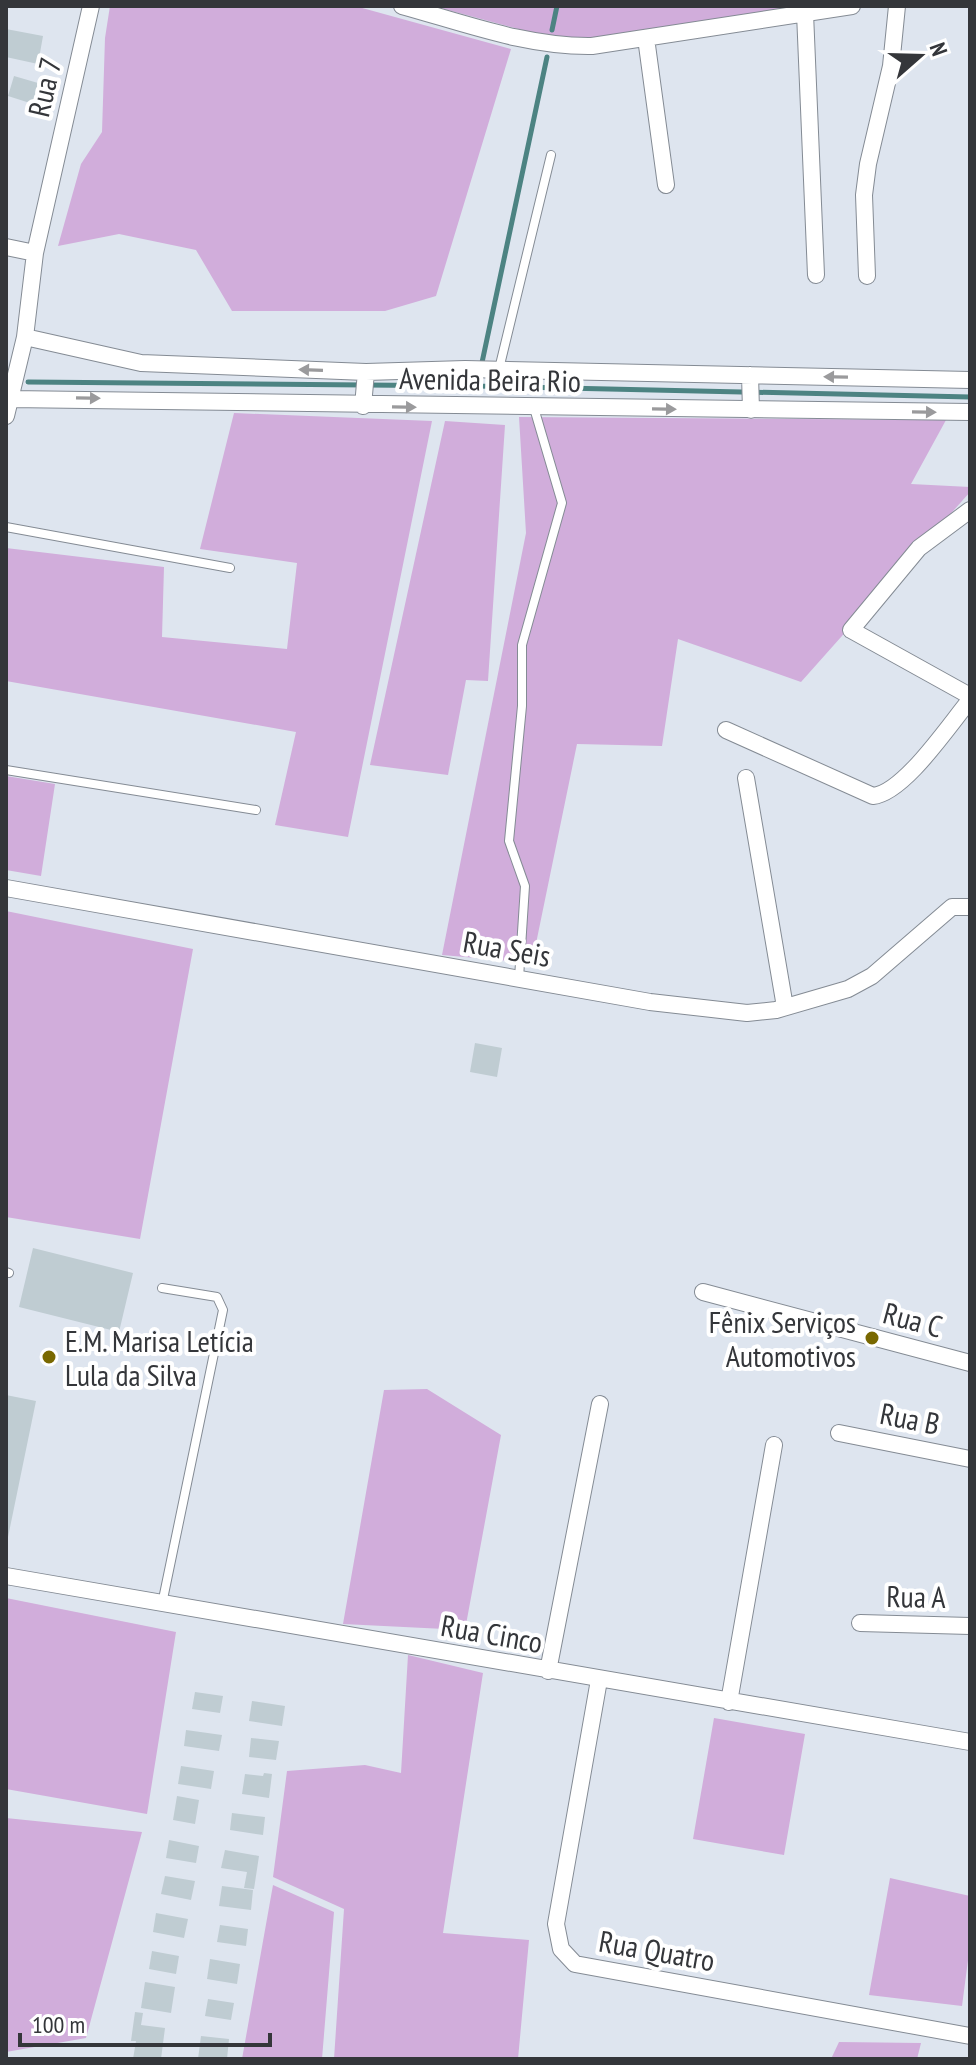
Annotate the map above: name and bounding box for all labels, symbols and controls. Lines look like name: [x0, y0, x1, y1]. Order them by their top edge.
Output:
north arrow: [880, 16, 960, 96]
text: N: [924, 39, 954, 60]
street label: Rua 7: [18, 54, 70, 120]
street label: Avenida Beira Rio: [399, 358, 581, 400]
one-way arrow: [298, 363, 323, 376]
one-way arrow: [823, 371, 848, 383]
one-way arrow: [76, 392, 101, 404]
one-way arrow: [392, 400, 417, 413]
one-way arrow: [652, 403, 677, 415]
one-way arrow: [912, 406, 937, 418]
street label: Rua Seis: [460, 921, 554, 975]
street label: Rua C: [879, 1292, 947, 1346]
place label: Fênix Serviços Automotivos: [709, 1302, 856, 1375]
place label: E.M. Marisa Letícia Lula da Silva: [65, 1321, 254, 1394]
marker: Fênix Serviços Automotivos: [863, 1329, 881, 1347]
marker: E.M. Marisa Letícia Lula da Silva: [40, 1348, 58, 1366]
street label: Rua B: [877, 1393, 943, 1443]
street label: Rua A: [886, 1576, 947, 1616]
street label: Rua Cinco: [438, 1605, 546, 1661]
street label: Rua Quatro: [596, 1921, 718, 1979]
scale bar: [20, 1997, 270, 2047]
text: 100 m: [32, 2009, 85, 2040]

